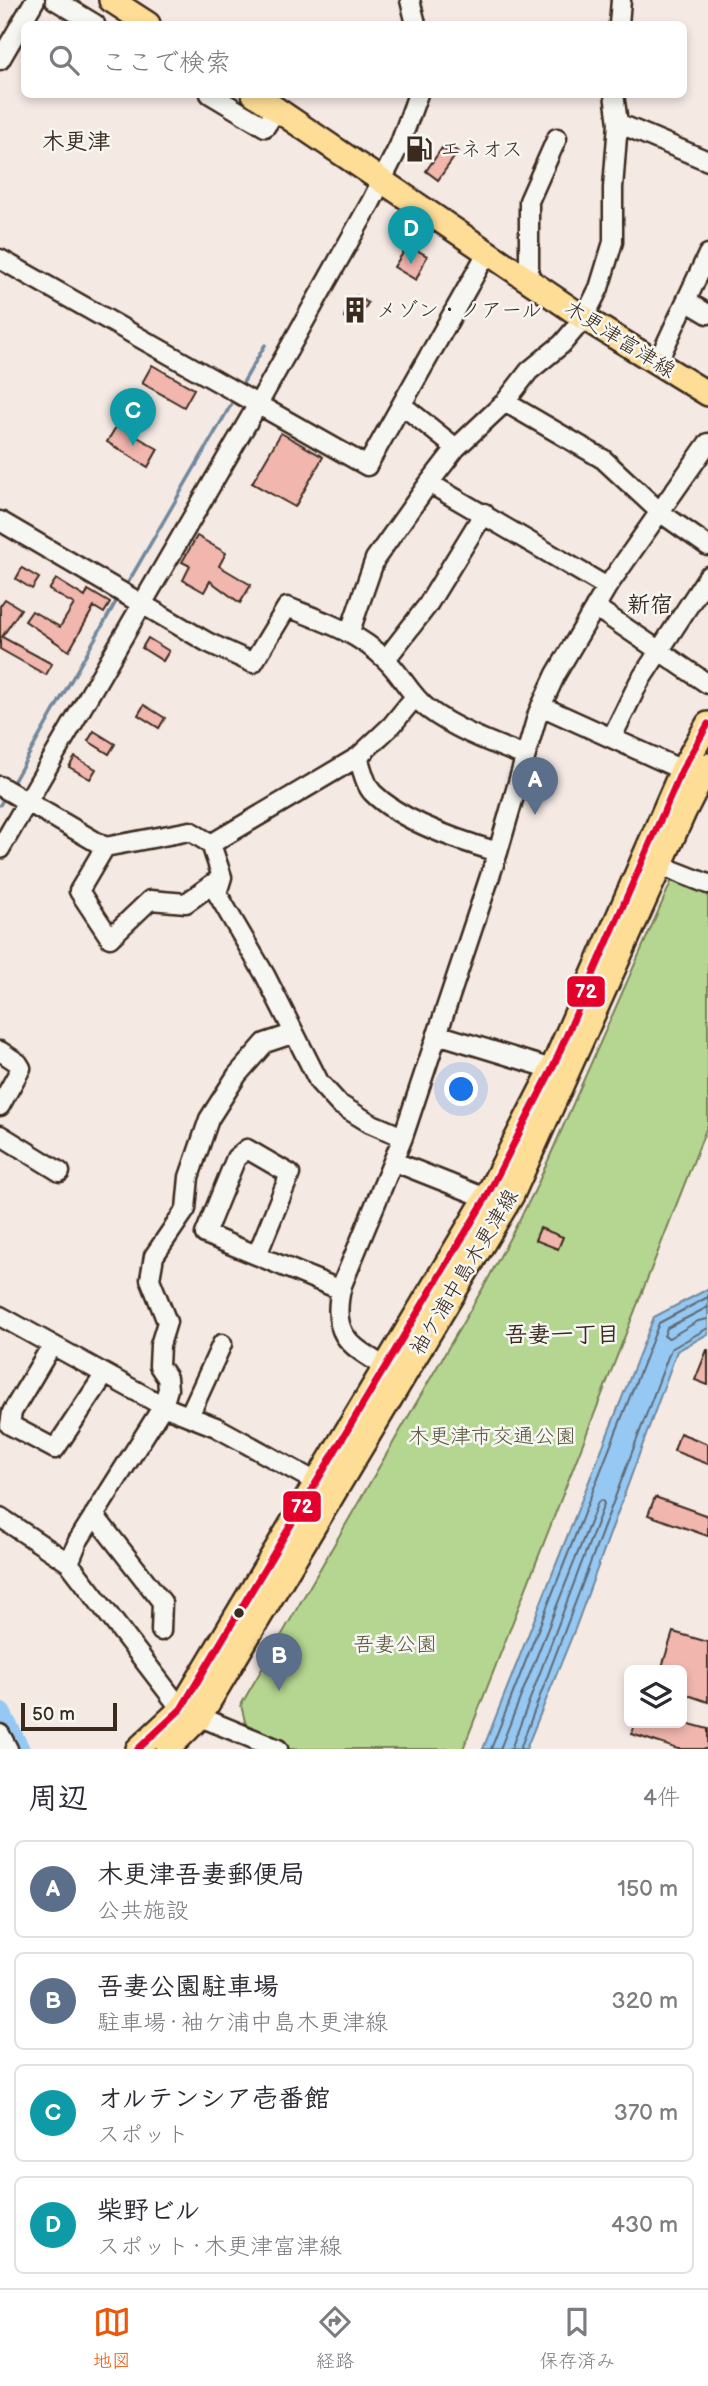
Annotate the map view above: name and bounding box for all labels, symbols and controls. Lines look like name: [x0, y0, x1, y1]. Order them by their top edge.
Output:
search box: [21, 21, 687, 98]
icon: search: [45, 41, 83, 79]
text: ここで検索: [101, 48, 231, 79]
district label: 木更津: [42, 128, 111, 156]
fuel station icon: エネオス: [404, 134, 434, 164]
place label: エネオス: [440, 137, 523, 162]
pin: D: [388, 206, 434, 264]
building icon: メゾン・ノアール: [340, 295, 370, 325]
street label: 木更津富津線: [560, 295, 680, 383]
place label: メゾン・ノアール: [376, 298, 542, 323]
pin: C: [110, 388, 156, 446]
district label: 新宿: [627, 591, 673, 619]
pin: A: [512, 757, 558, 815]
line badge: 72: [566, 975, 606, 1008]
text: 72: [575, 981, 598, 1004]
your location: [444, 1072, 478, 1106]
street label: 袖ケ浦中島木更津線: [405, 1185, 524, 1360]
district label: 吾妻一丁目: [505, 1321, 620, 1349]
park label: 木更津市交通公園: [408, 1424, 576, 1449]
line badge: 72: [282, 1490, 322, 1523]
text: 72: [291, 1496, 314, 1519]
unlabelled marker: [232, 1606, 246, 1620]
park label: 吾妻公園: [353, 1632, 437, 1657]
pin: B: [256, 1633, 302, 1691]
map controls: [624, 1665, 687, 1728]
button: layers: [624, 1665, 687, 1728]
scale bar: [21, 1700, 117, 1732]
text: 50 m: [32, 1703, 75, 1726]
text: 周辺: [28, 1781, 88, 1817]
text: 4件: [643, 1784, 680, 1812]
text: 木更津吾妻郵便局: [97, 1860, 305, 1891]
text: A: [46, 1875, 60, 1903]
text: 150 m: [617, 1875, 678, 1903]
text: 公共施設: [97, 1897, 189, 1925]
text: 吾妻公園駐車場: [97, 1972, 279, 2003]
text: B: [45, 1987, 61, 2015]
text: 320 m: [612, 1987, 678, 2015]
text: 駐車場 · 袖ケ浦中島木更津線: [97, 2009, 388, 2037]
text: オルテンシア壱番館: [97, 2084, 330, 2115]
text: C: [45, 2099, 61, 2127]
text: 370 m: [614, 2099, 678, 2127]
text: スポット: [97, 2121, 189, 2149]
text: 柴野ビル: [97, 2196, 200, 2227]
text: D: [45, 2211, 61, 2239]
text: 430 m: [611, 2211, 678, 2239]
text: スポット · 木更津富津線: [97, 2233, 342, 2261]
tab: 地図: [93, 2303, 131, 2373]
tab: 経路: [316, 2303, 354, 2373]
tab: 保存済み: [539, 2303, 615, 2373]

